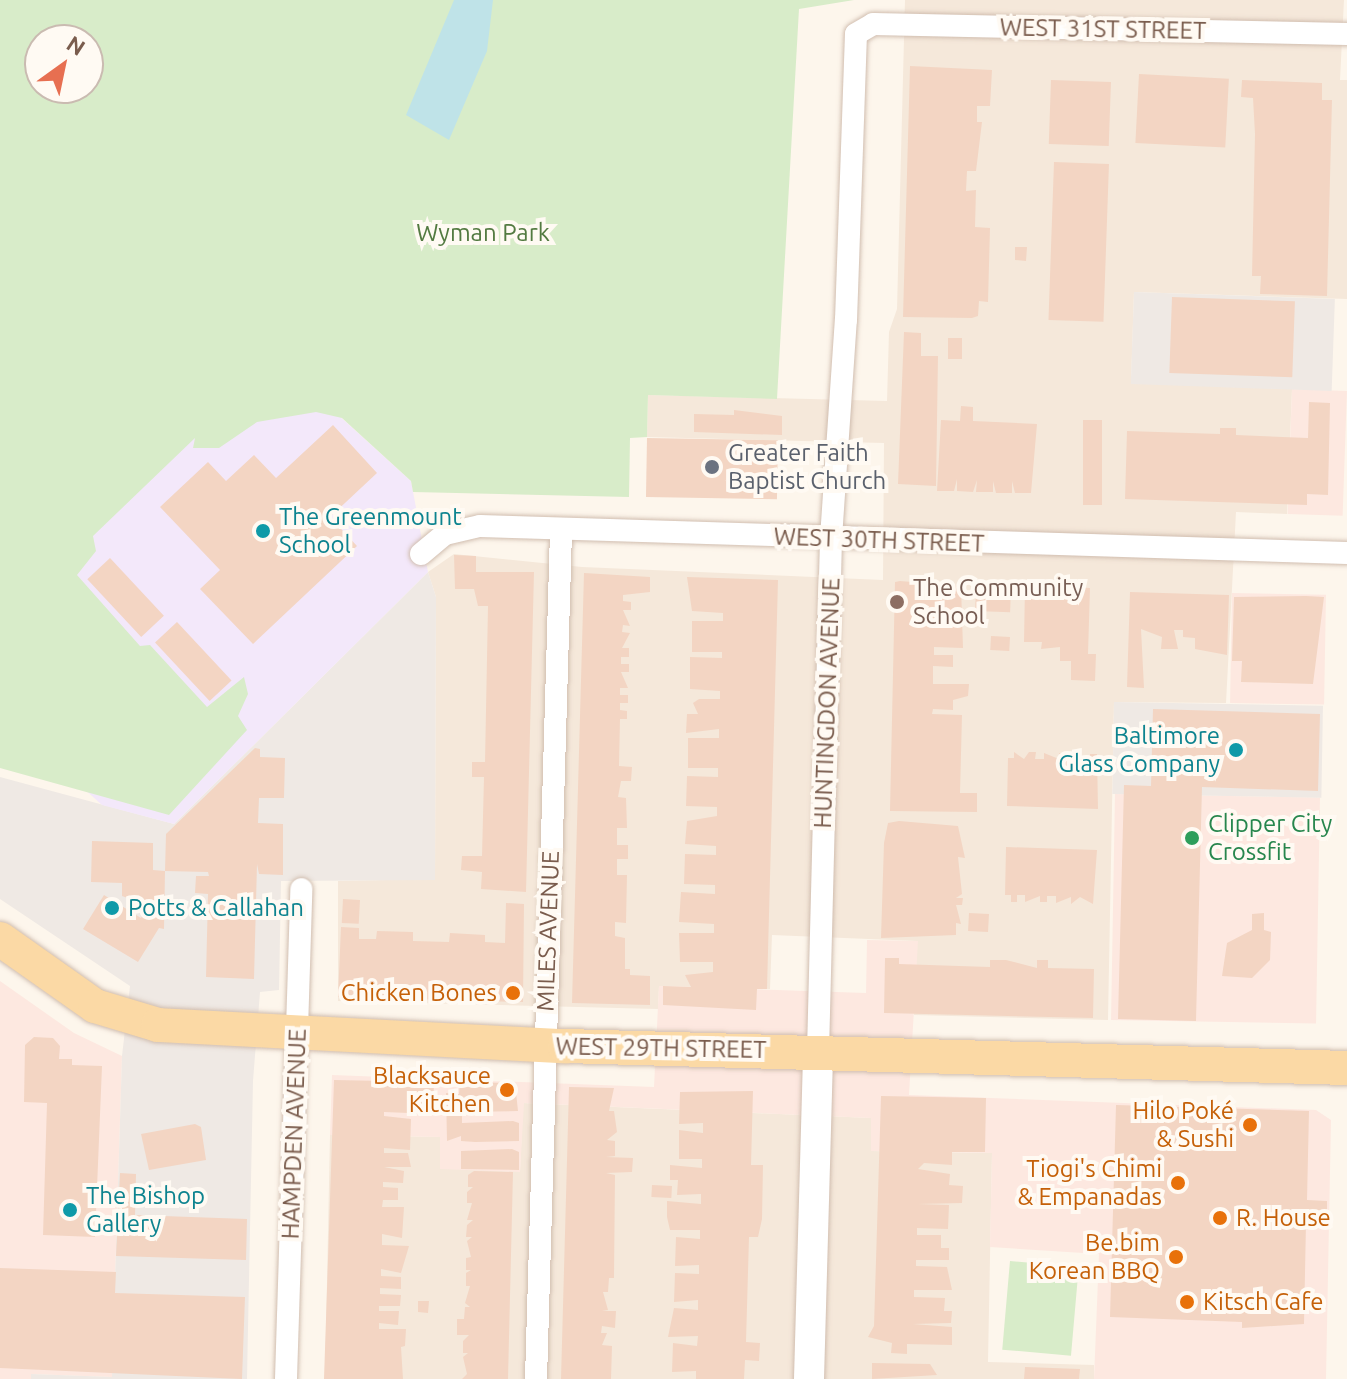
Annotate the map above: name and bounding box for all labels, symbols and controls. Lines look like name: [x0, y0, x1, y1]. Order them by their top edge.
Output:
street label: WEST 31ST STREET: [999, 13, 1207, 45]
north arrow: [24, 24, 104, 104]
text: N: [63, 30, 90, 60]
park label: Wyman Park: [416, 219, 550, 247]
place label: Greater Faith Baptist Church: [728, 439, 886, 495]
marker: Greater Faith Baptist Church: [703, 458, 721, 476]
place label: The Greenmount School: [279, 503, 462, 559]
marker: The Greenmount School: [254, 522, 272, 540]
street label: WEST 30TH STREET: [773, 522, 985, 558]
place label: The Community School: [913, 574, 1083, 630]
street label: HUNTINGDON AVENUE: [808, 577, 846, 829]
marker: The Community School: [888, 593, 906, 611]
place label: Baltimore Glass Company: [1058, 722, 1220, 778]
marker: Baltimore Glass Company: [1227, 741, 1245, 759]
place label: Clipper City Crossfit: [1208, 810, 1332, 866]
marker: Clipper City Crossfit: [1183, 829, 1201, 847]
street label: MILES AVENUE: [531, 850, 565, 1012]
place label: Potts & Callahan: [128, 894, 304, 922]
marker: Potts & Callahan: [103, 899, 121, 917]
place label: Chicken Bones: [341, 979, 497, 1007]
marker: Chicken Bones: [504, 984, 522, 1002]
street label: HAMPDEN AVENUE: [276, 1028, 312, 1240]
street label: WEST 29TH STREET: [555, 1032, 767, 1064]
place label: Blacksauce Kitchen: [373, 1062, 491, 1118]
marker: Blacksauce Kitchen: [498, 1081, 516, 1099]
place label: Hilo Poké & Sushi: [1133, 1097, 1234, 1153]
marker: Hilo Poké & Sushi: [1241, 1116, 1259, 1134]
place label: Tiogi's Chimi & Empanadas: [1017, 1155, 1162, 1211]
marker: Tiogi's Chimi & Empanadas: [1169, 1174, 1187, 1192]
place label: The Bishop Gallery: [86, 1182, 205, 1238]
marker: The Bishop Gallery: [61, 1201, 79, 1219]
place label: R. House: [1236, 1204, 1331, 1232]
marker: R. House: [1211, 1209, 1229, 1227]
place label: Be.bim Korean BBQ: [1029, 1229, 1160, 1285]
marker: Be.bim Korean BBQ: [1167, 1248, 1185, 1266]
place label: Kitsch Cafe: [1203, 1288, 1324, 1316]
marker: Kitsch Cafe: [1178, 1293, 1196, 1311]

